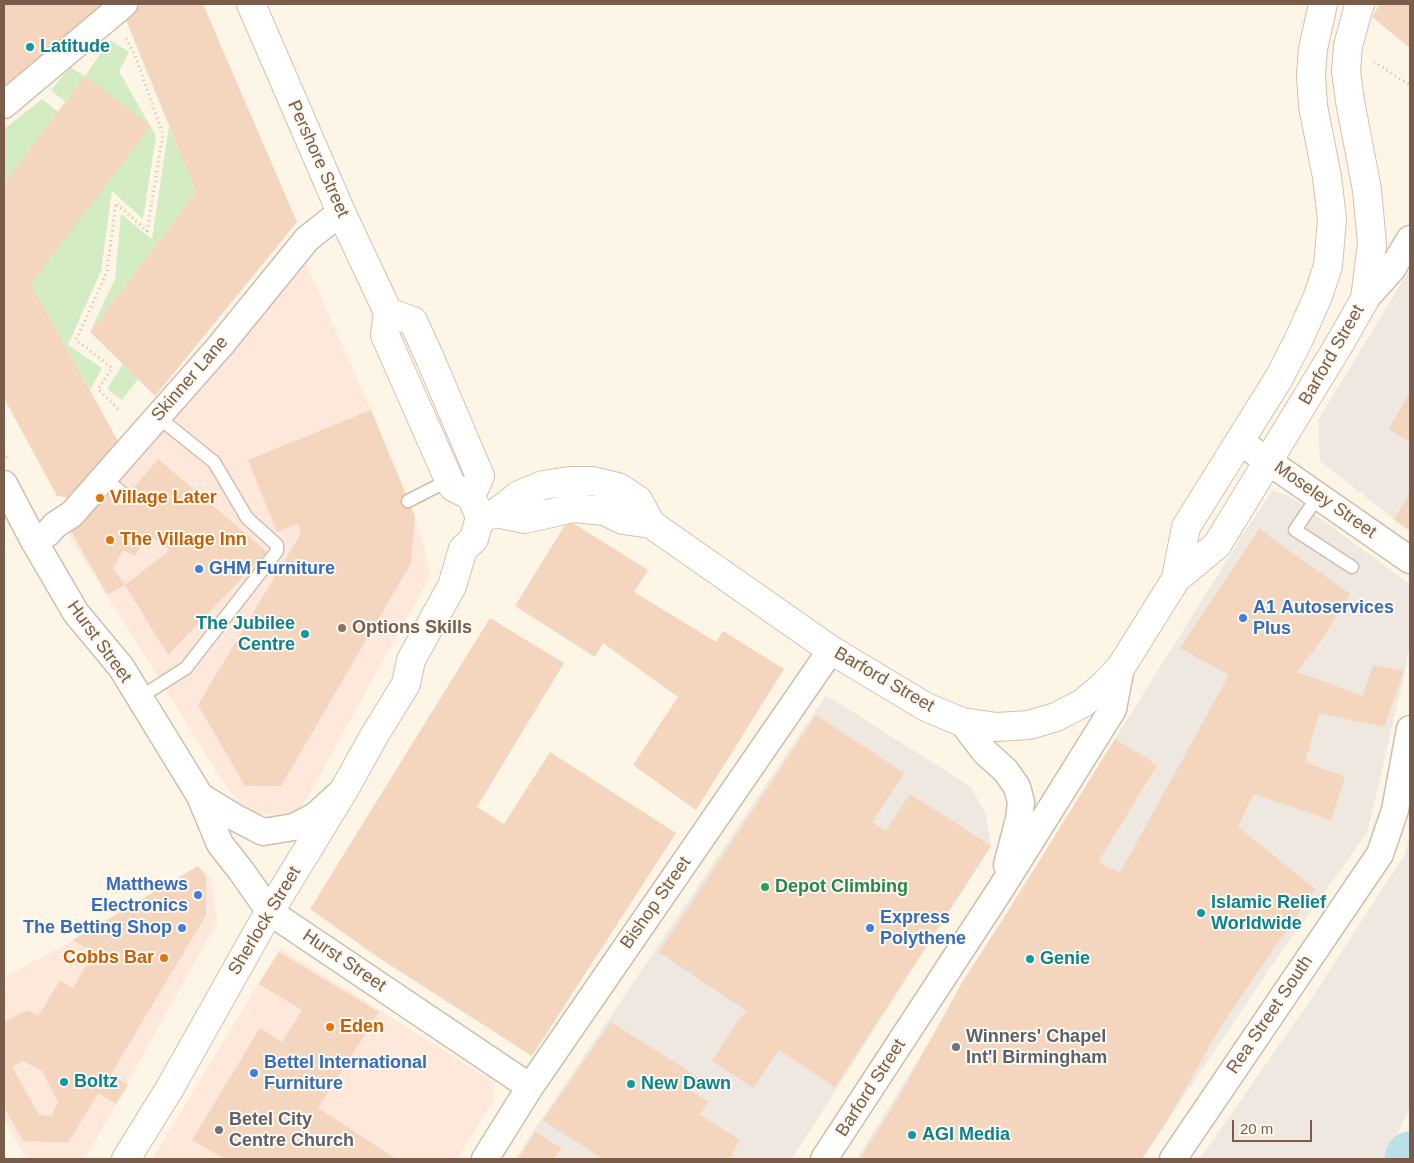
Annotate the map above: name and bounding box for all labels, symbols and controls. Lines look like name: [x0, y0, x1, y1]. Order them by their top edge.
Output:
place label: Latitude: [40, 36, 110, 58]
marker: Latitude: [24, 41, 36, 53]
street label: Pershore Street: [282, 97, 354, 221]
street label: Barford Street: [1295, 301, 1369, 409]
street label: Skinner Lane: [147, 332, 233, 426]
street label: Moseley Street: [1270, 457, 1380, 543]
place label: Village Later: [110, 487, 217, 509]
marker: Village Later: [94, 492, 106, 504]
place label: The Village Inn: [120, 529, 247, 551]
marker: The Village Inn: [104, 534, 116, 546]
place label: GHM Furniture: [209, 558, 335, 580]
marker: GHM Furniture: [193, 563, 205, 575]
street label: Hurst Street: [62, 597, 136, 687]
place label: A1 Autoservices Plus: [1253, 597, 1394, 640]
marker: A1 Autoservices Plus: [1237, 612, 1249, 624]
place label: The Jubilee Centre: [196, 613, 295, 656]
place label: Options Skills: [352, 617, 472, 639]
marker: Options Skills: [336, 622, 348, 634]
marker: The Jubilee Centre: [299, 628, 311, 640]
street label: Barford Street: [830, 643, 938, 717]
street label: Bishop Street: [616, 853, 696, 953]
street label: Sherlock Street: [224, 863, 306, 979]
place label: Matthews Electronics: [91, 874, 188, 916]
place label: Depot Climbing: [775, 876, 908, 898]
marker: Depot Climbing: [759, 881, 771, 893]
marker: Matthews Electronics: [192, 889, 204, 901]
place label: Islamic Relief Worldwide: [1211, 892, 1326, 934]
place label: Express Polythene: [880, 907, 966, 950]
marker: Islamic Relief Worldwide: [1195, 907, 1207, 919]
place label: The Betting Shop: [23, 917, 172, 939]
marker: The Betting Shop: [176, 922, 188, 934]
marker: Express Polythene: [864, 922, 876, 934]
street label: Hurst Street: [298, 925, 390, 997]
place label: Cobbs Bar: [63, 947, 154, 969]
place label: Genie: [1040, 948, 1090, 970]
marker: Cobbs Bar: [158, 952, 170, 964]
street label: Rea Street South: [1222, 952, 1318, 1078]
marker: Genie: [1024, 953, 1036, 965]
place label: Eden: [340, 1016, 384, 1038]
marker: Eden: [324, 1021, 336, 1033]
place label: Winners' Chapel Int'l Birmingham: [966, 1026, 1107, 1068]
street label: Barford Street: [831, 1035, 911, 1141]
marker: Winners' Chapel Int'l Birmingham: [950, 1041, 962, 1053]
place label: Bettel International Furniture: [264, 1052, 427, 1094]
marker: Bettel International Furniture: [248, 1067, 260, 1079]
place label: Boltz: [74, 1071, 118, 1093]
place label: New Dawn: [641, 1073, 731, 1095]
marker: Boltz: [58, 1076, 70, 1088]
marker: New Dawn: [625, 1078, 637, 1090]
place label: Betel City Centre Church: [229, 1109, 354, 1152]
scale bar: [1234, 1110, 1314, 1142]
text: 20 m: [1240, 1120, 1273, 1137]
marker: Betel City Centre Church: [213, 1124, 225, 1136]
place label: AGI Media: [922, 1124, 1010, 1146]
marker: AGI Media: [906, 1129, 918, 1141]

